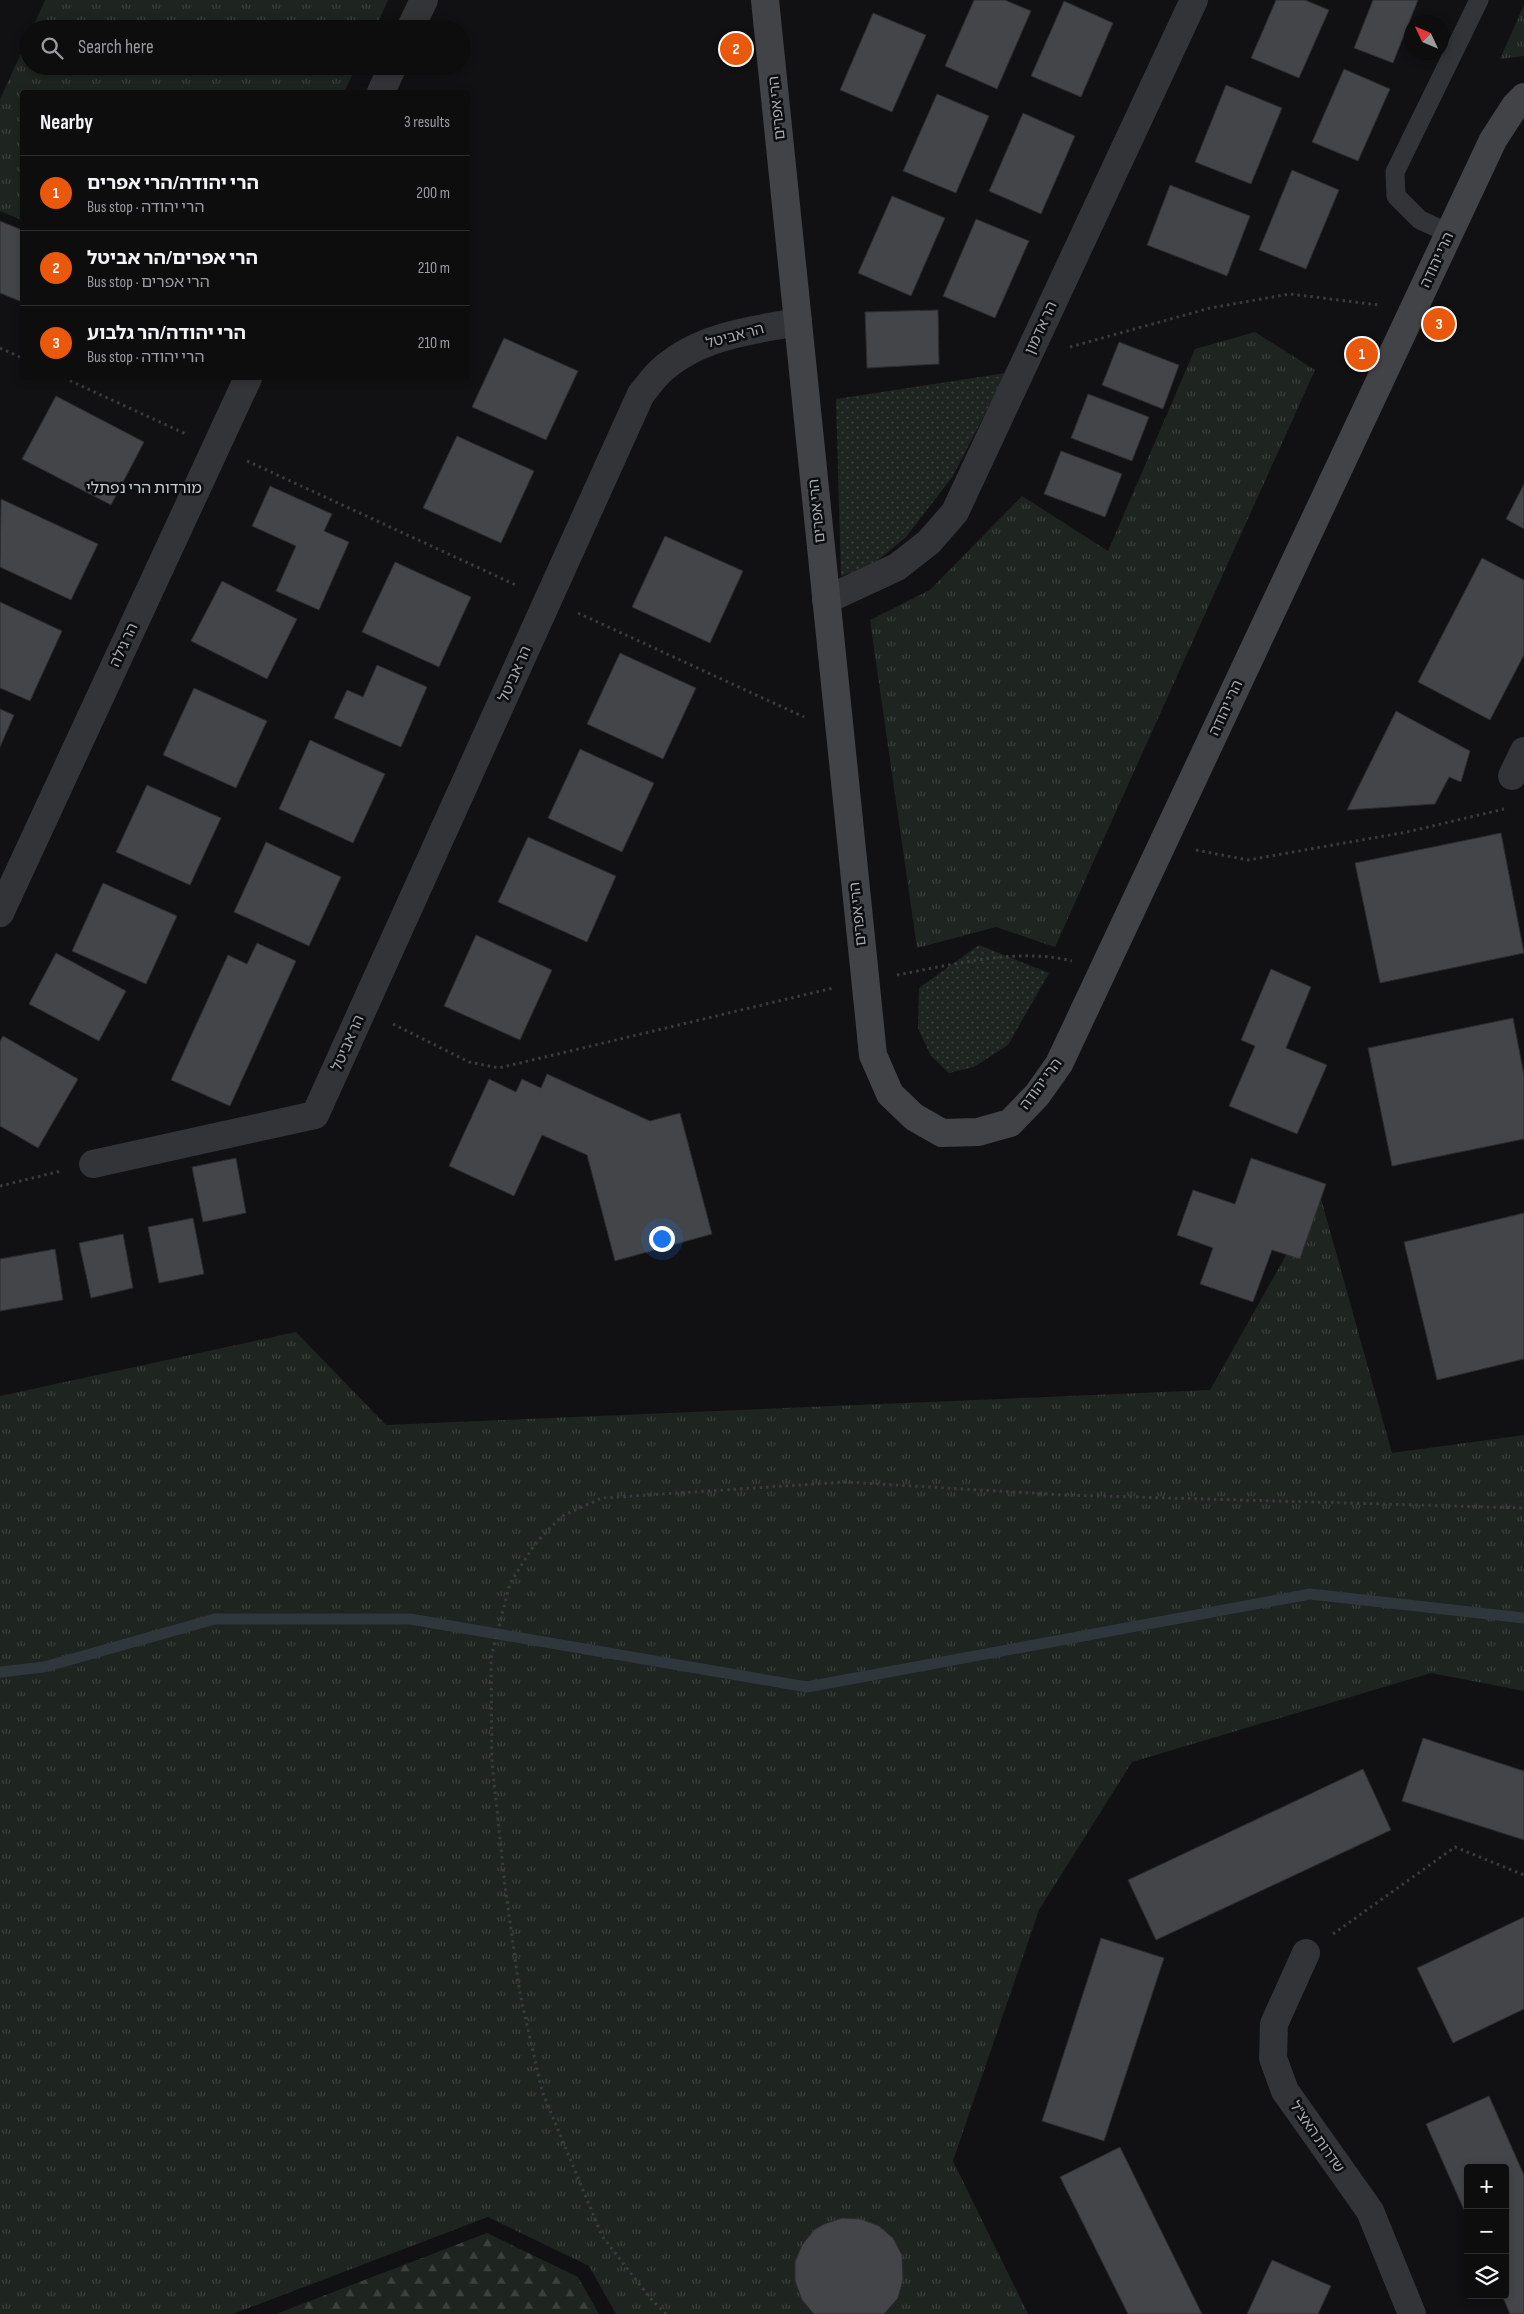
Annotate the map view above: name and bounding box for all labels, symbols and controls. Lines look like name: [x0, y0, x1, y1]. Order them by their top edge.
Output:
north arrow: [1404, 15, 1449, 60]
search box: [20, 20, 470, 75]
pin: 2: [720, 30, 752, 68]
icon: search: [38, 34, 66, 62]
text: Search here: [78, 36, 154, 59]
street label: הרי אפרים: [764, 75, 790, 141]
text: Nearby: [40, 110, 93, 135]
text: 3 results: [404, 113, 450, 132]
text: הרי יהודה/הרי אפרים: [87, 172, 259, 195]
text: 1: [53, 184, 59, 203]
text: 200 m: [416, 184, 450, 203]
text: Bus stop · הרי יהודה: [87, 198, 204, 217]
street label: הרי יהודה: [1416, 229, 1458, 291]
text: הרי אפרים/הר אביטל: [87, 247, 258, 270]
text: 2: [52, 259, 60, 278]
text: 210 m: [418, 259, 450, 278]
text: Bus stop · הרי אפרים: [87, 273, 210, 292]
street label: הר אדמון: [1020, 298, 1062, 358]
pin: 3: [1423, 305, 1455, 343]
street label: הר אביטל: [704, 319, 766, 353]
text: הרי יהודה/הר גלבוע: [87, 322, 246, 345]
text: 3: [52, 334, 60, 353]
text: 210 m: [418, 334, 450, 353]
pin: 1: [1346, 335, 1378, 373]
text: Bus stop · הרי יהודה: [87, 348, 204, 367]
street label: הרי אפרים: [804, 478, 830, 544]
district label: מורדות הרי נפתלי: [86, 479, 202, 498]
street label: הר גילה: [106, 620, 142, 670]
street label: הר אביטל: [494, 643, 536, 705]
street label: הרי יהודה: [1205, 677, 1247, 739]
street label: הרי אפרים: [845, 881, 871, 947]
street label: הר אביטל: [327, 1012, 369, 1074]
street label: הרי יהודה: [1016, 1055, 1066, 1113]
your location: [649, 1226, 675, 1252]
street label: שדרות האצ"ל: [1285, 2098, 1349, 2176]
map controls: [1464, 2164, 1509, 2299]
button: +: [1464, 2164, 1509, 2209]
button: −: [1464, 2209, 1509, 2254]
button: layers: [1464, 2254, 1509, 2299]

